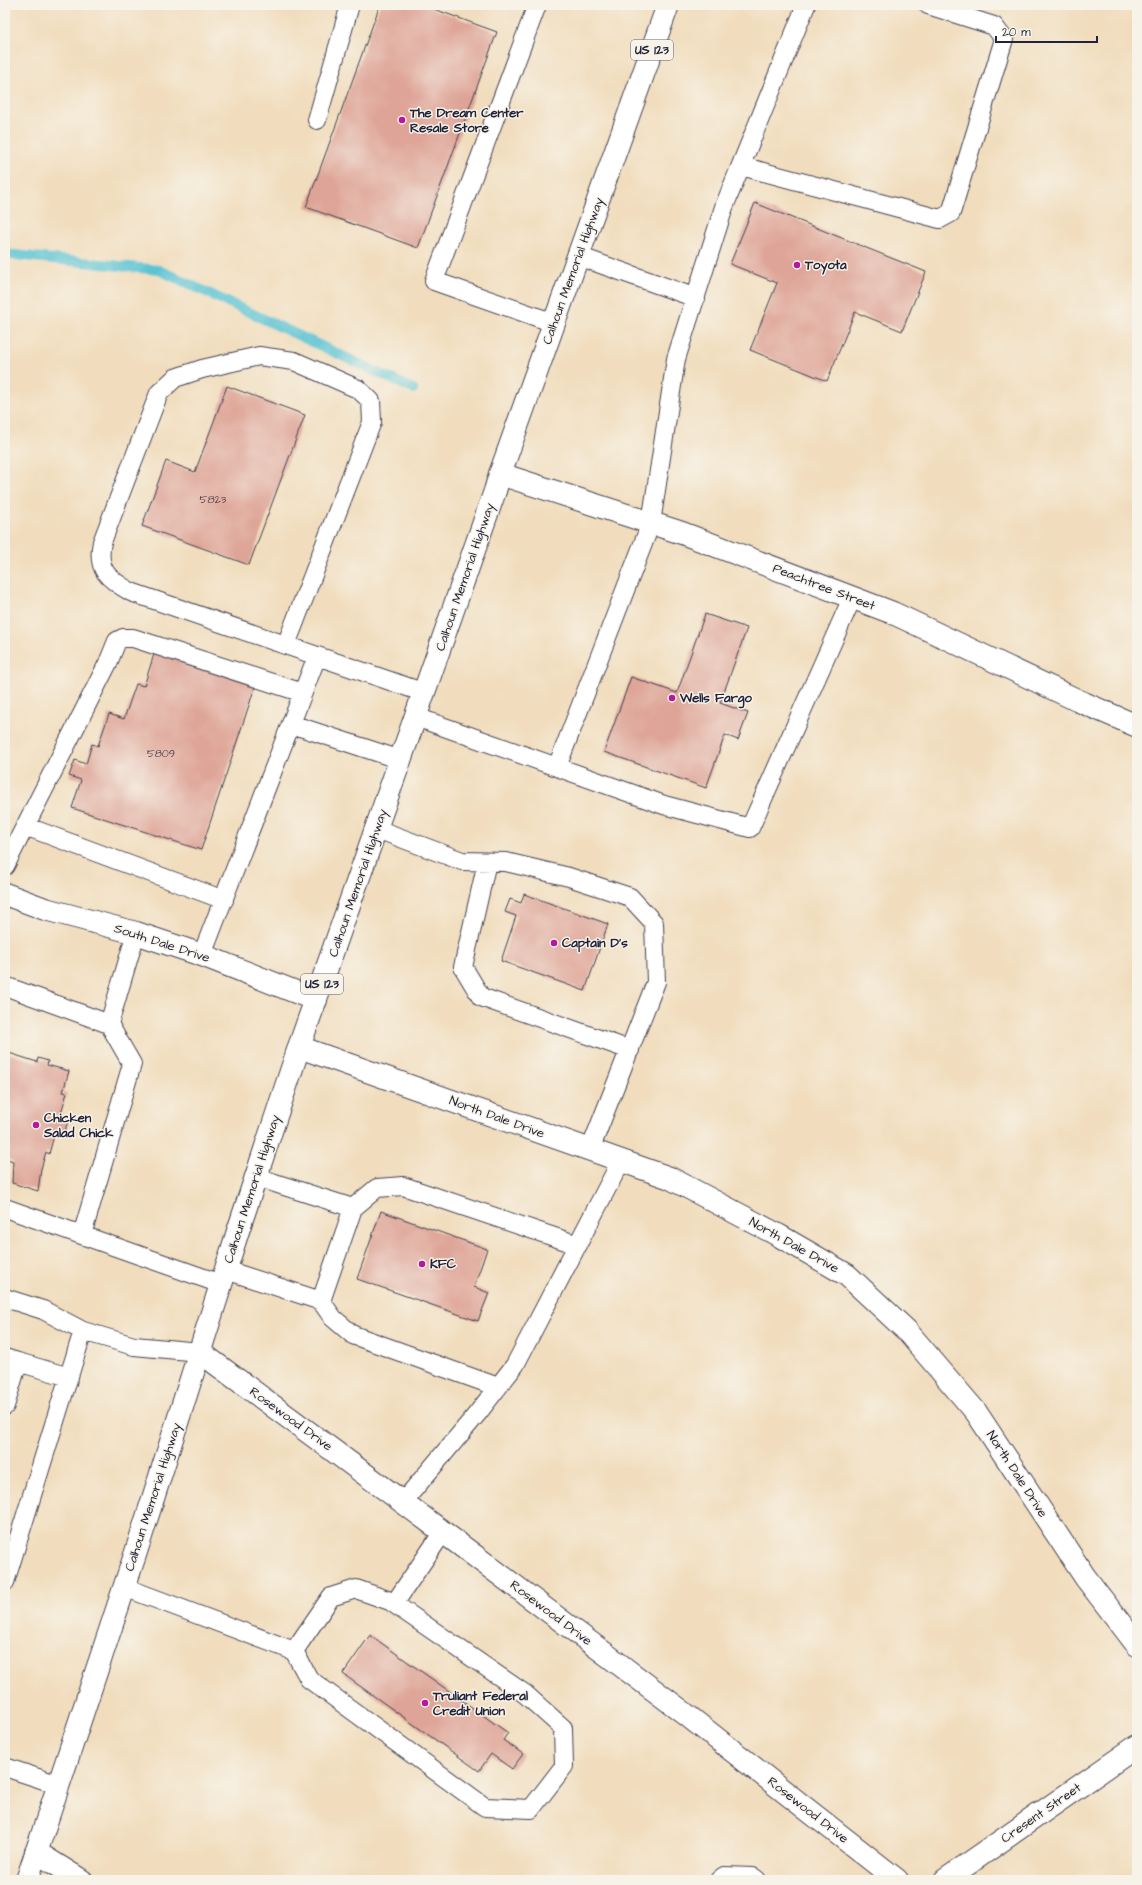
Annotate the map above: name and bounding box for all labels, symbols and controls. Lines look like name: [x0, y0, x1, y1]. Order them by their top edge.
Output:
scale bar: [996, 18, 1097, 44]
text: 20 m: [1002, 24, 1031, 41]
road number: US 123: [631, 40, 673, 60]
place label: The Dream Center Resale Store: [409, 104, 524, 137]
marker: The Dream Center Resale Store: [397, 115, 407, 125]
street label: Calhoun Memorial Highway: [538, 195, 609, 347]
place label: Toyota: [804, 256, 847, 275]
marker: Toyota: [792, 260, 802, 270]
house number: 5823: [200, 492, 227, 507]
street label: Calhoun Memorial Highway: [431, 501, 500, 654]
street label: Peachtree Street: [770, 559, 879, 615]
place label: Wells Fargo: [679, 689, 753, 709]
marker: Wells Fargo: [667, 693, 677, 703]
house number: 5809: [147, 746, 175, 761]
street label: Calhoun Memorial Highway: [324, 807, 393, 960]
street label: South Dale Drive: [112, 919, 212, 967]
place label: Captain D's: [562, 934, 628, 953]
marker: Captain D's: [549, 938, 559, 948]
road number: US 123: [301, 974, 343, 994]
street label: North Dale Drive: [447, 1091, 547, 1143]
place label: Chicken Salad Chick: [43, 1109, 114, 1142]
street label: Calhoun Memorial Highway: [219, 1112, 286, 1266]
marker: Chicken Salad Chick: [31, 1120, 41, 1130]
street label: North Dale Drive: [746, 1213, 842, 1277]
place label: KFC: [430, 1255, 457, 1273]
marker: KFC: [417, 1259, 427, 1269]
street label: Rosewood Drive: [246, 1383, 336, 1455]
street label: Calhoun Memorial Highway: [120, 1420, 187, 1574]
street label: North Dale Drive: [982, 1427, 1052, 1521]
street label: Rosewood Drive: [506, 1576, 596, 1650]
place label: Truliant Federal Credit Union: [432, 1687, 528, 1720]
marker: Truliant Federal Credit Union: [420, 1698, 430, 1708]
street label: Rosewood Drive: [764, 1773, 852, 1847]
street label: Cresent Street: [997, 1778, 1085, 1847]

